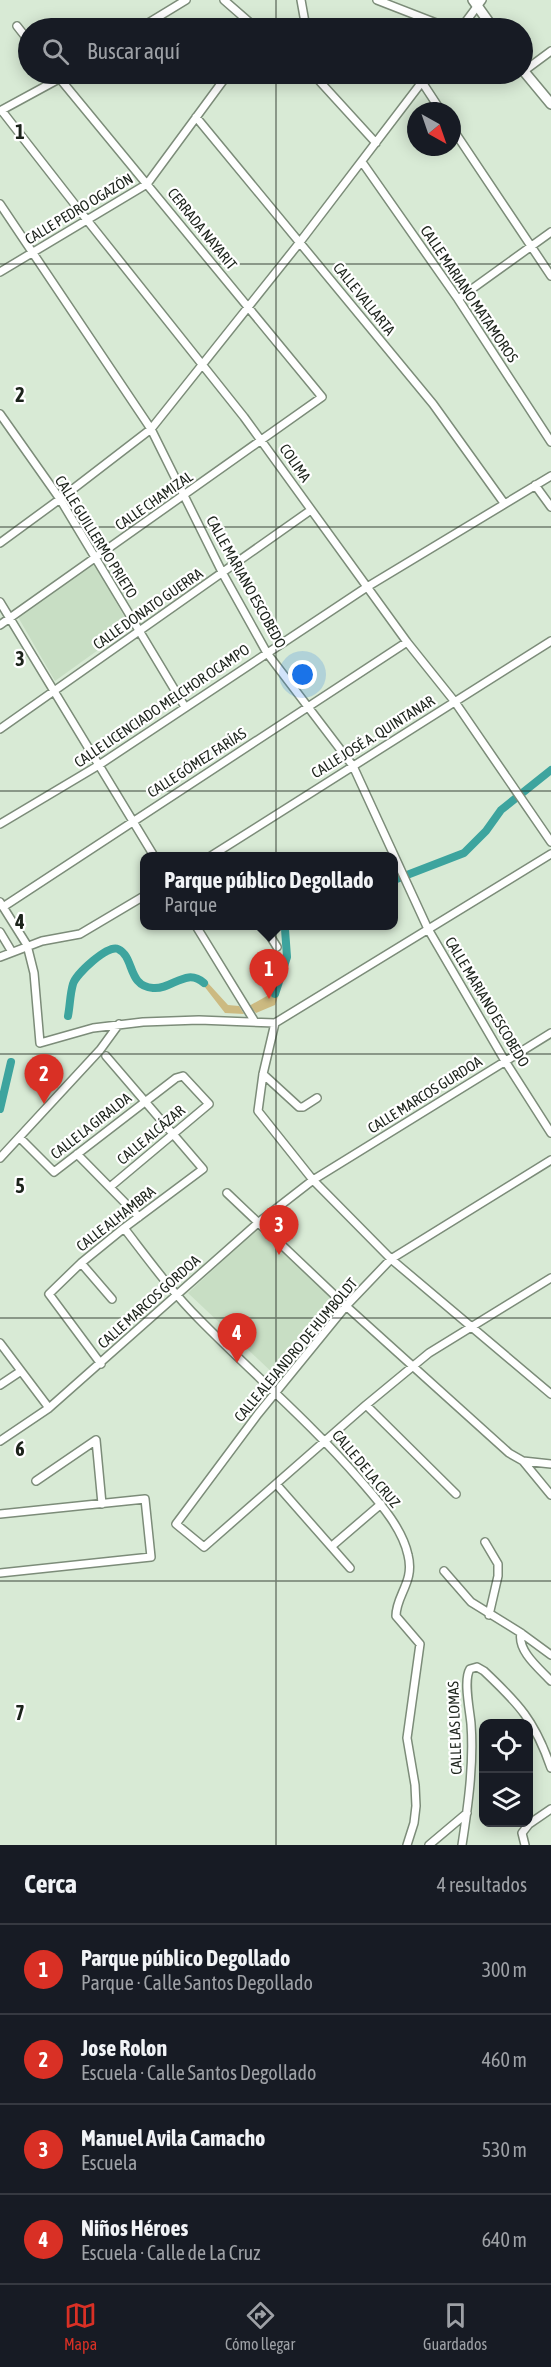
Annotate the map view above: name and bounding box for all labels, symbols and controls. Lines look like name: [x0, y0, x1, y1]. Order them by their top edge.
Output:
search box: [18, 18, 533, 84]
icon: search: [39, 35, 72, 68]
text: Buscar aquí: [87, 38, 180, 64]
north arrow: [407, 102, 461, 156]
text: 1: [15, 120, 25, 143]
street label: CALLE PEDRO OGAZÓN: [22, 170, 136, 248]
street label: CERRADA NAYARIT: [164, 185, 241, 273]
street label: CALLE MARIANO MATAMOROS: [417, 222, 522, 365]
street label: CALLE VALLARTA: [330, 259, 399, 339]
text: 2: [15, 383, 25, 406]
street label: COLIMA: [276, 441, 315, 485]
street label: CALLE CHAMIZAL: [112, 467, 196, 534]
street label: CALLE GUILLERMO PRIETO: [52, 472, 141, 601]
street label: CALLE MARIANO ESCOBEDO: [203, 513, 290, 651]
street label: CALLE DONATO GUERRA: [90, 564, 206, 653]
street label: CALLE LICENCIADO MELCHOR OCAMPO: [71, 640, 253, 771]
text: 3: [15, 647, 25, 670]
your location: [288, 660, 317, 689]
street label: CALLE JOSÉ A. QUINTANAR: [308, 692, 438, 781]
street label: CALLE GÓMEZ FARÍAS: [144, 724, 249, 801]
popup: [140, 852, 398, 930]
text: Parque público Degollado: [164, 867, 374, 893]
text: Parque: [164, 893, 217, 916]
text: 4: [14, 910, 25, 933]
street label: CALLE MARIANO ESCOBEDO: [442, 934, 533, 1070]
pin: 1: [250, 950, 288, 999]
street label: CALLE MARCOS GURDOA: [365, 1052, 485, 1137]
pin: 2: [24, 1054, 63, 1104]
street label: CALLE LA GIRALDA: [47, 1088, 135, 1162]
street label: CALLE ALCÁZAR: [114, 1101, 188, 1168]
text: 5: [15, 1174, 25, 1197]
street label: CALLE ALHAMBRA: [73, 1182, 159, 1255]
pin: 3: [260, 1206, 298, 1255]
street label: CALLE MARCOS GORDOA: [94, 1251, 204, 1352]
street label: CALLE ALEJANDRO DE HUMBOLDT: [231, 1274, 361, 1425]
pin: 4: [218, 1314, 256, 1363]
street label: CALLE DE LA CRUZ: [329, 1426, 404, 1511]
text: 6: [15, 1437, 25, 1460]
street label: CALLE LAS LOMAS: [444, 1681, 465, 1775]
text: 7: [15, 1701, 25, 1724]
map controls: [479, 1719, 533, 1827]
button: locate: [479, 1719, 533, 1773]
button: layers: [479, 1773, 533, 1827]
text: Cerca: [24, 1869, 77, 1899]
text: 4 resultados: [437, 1873, 527, 1896]
text: Parque público Degollado: [81, 1945, 290, 1971]
text: 1: [39, 1958, 48, 1981]
text: 300 m: [482, 1958, 527, 1981]
text: Parque · Calle Santos Degollado: [81, 1971, 313, 1994]
text: Jose Rolon: [81, 2035, 167, 2061]
text: 2: [39, 2048, 48, 2071]
text: 460 m: [482, 2048, 527, 2071]
text: Escuela · Calle Santos Degollado: [81, 2061, 316, 2084]
text: Manuel Avila Camacho: [81, 2125, 265, 2151]
text: 3: [39, 2138, 48, 2161]
text: 530 m: [482, 2138, 527, 2161]
text: Escuela: [81, 2151, 137, 2174]
text: Niños Héroes: [81, 2215, 188, 2241]
text: 4: [39, 2228, 48, 2251]
text: 640 m: [482, 2228, 527, 2251]
text: Escuela · Calle de La Cruz: [81, 2241, 260, 2264]
tab: Mapa: [64, 2299, 97, 2353]
tab: Cómo llegar: [225, 2299, 295, 2353]
tab: Guardados: [423, 2299, 487, 2353]

